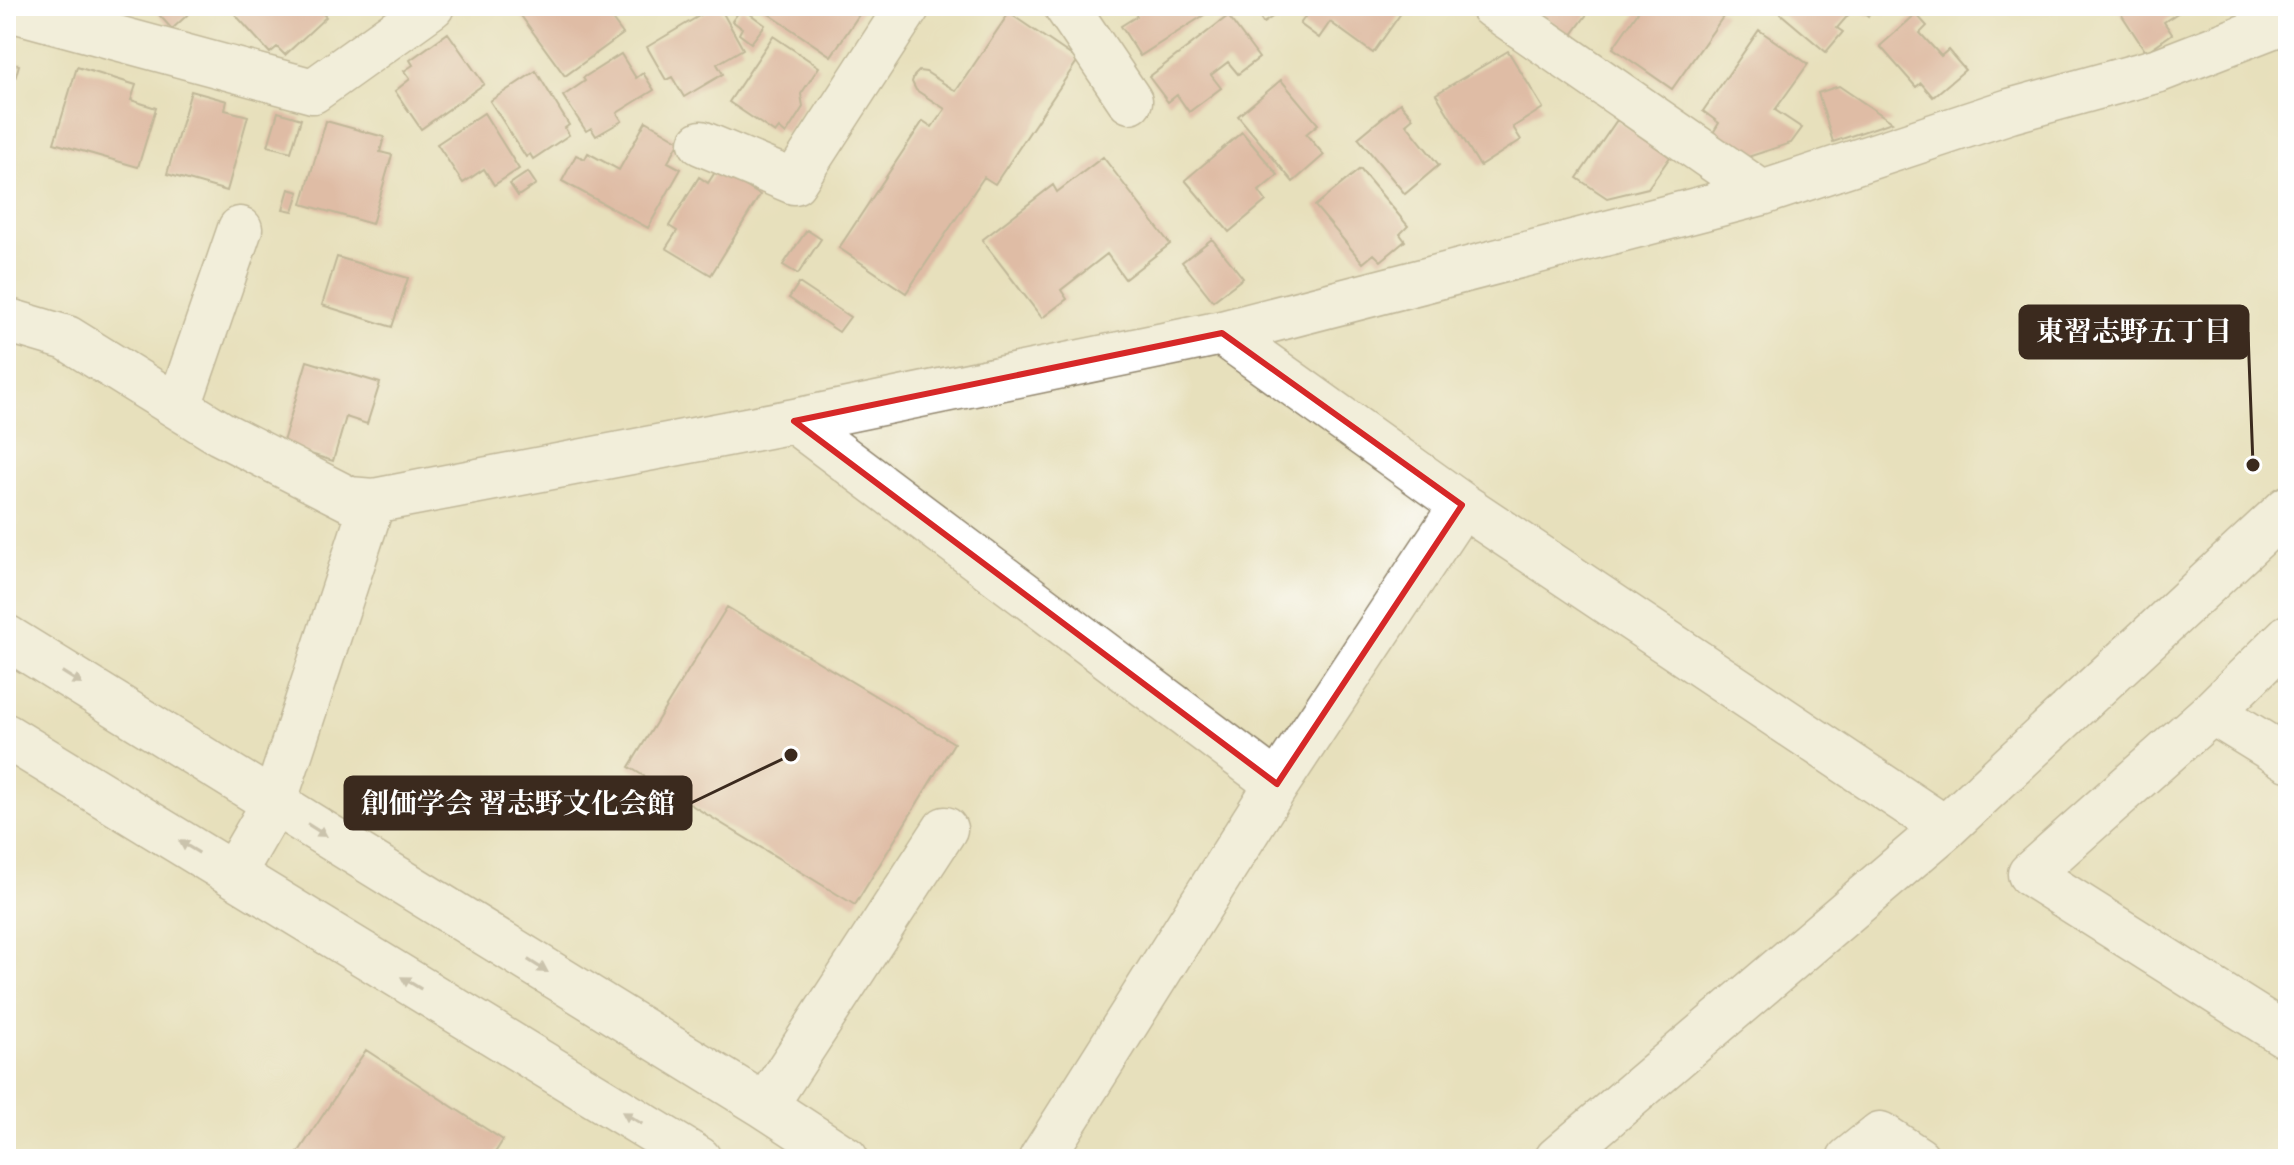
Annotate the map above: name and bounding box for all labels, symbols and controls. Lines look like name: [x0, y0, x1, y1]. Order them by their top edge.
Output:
callout: 東習志野五丁目: [2020, 306, 2248, 358]
text: 東習志野五丁目: [2036, 315, 2232, 348]
one-way arrow: [61, 670, 83, 684]
callout: 創価学会 習志野文化会館: [345, 777, 691, 829]
text: 創価学会 習志野文化会館: [361, 787, 675, 820]
one-way arrow: [306, 822, 328, 836]
one-way arrow: [178, 840, 200, 854]
one-way arrow: [527, 959, 549, 973]
one-way arrow: [400, 976, 422, 990]
one-way arrow: [621, 1112, 643, 1126]

